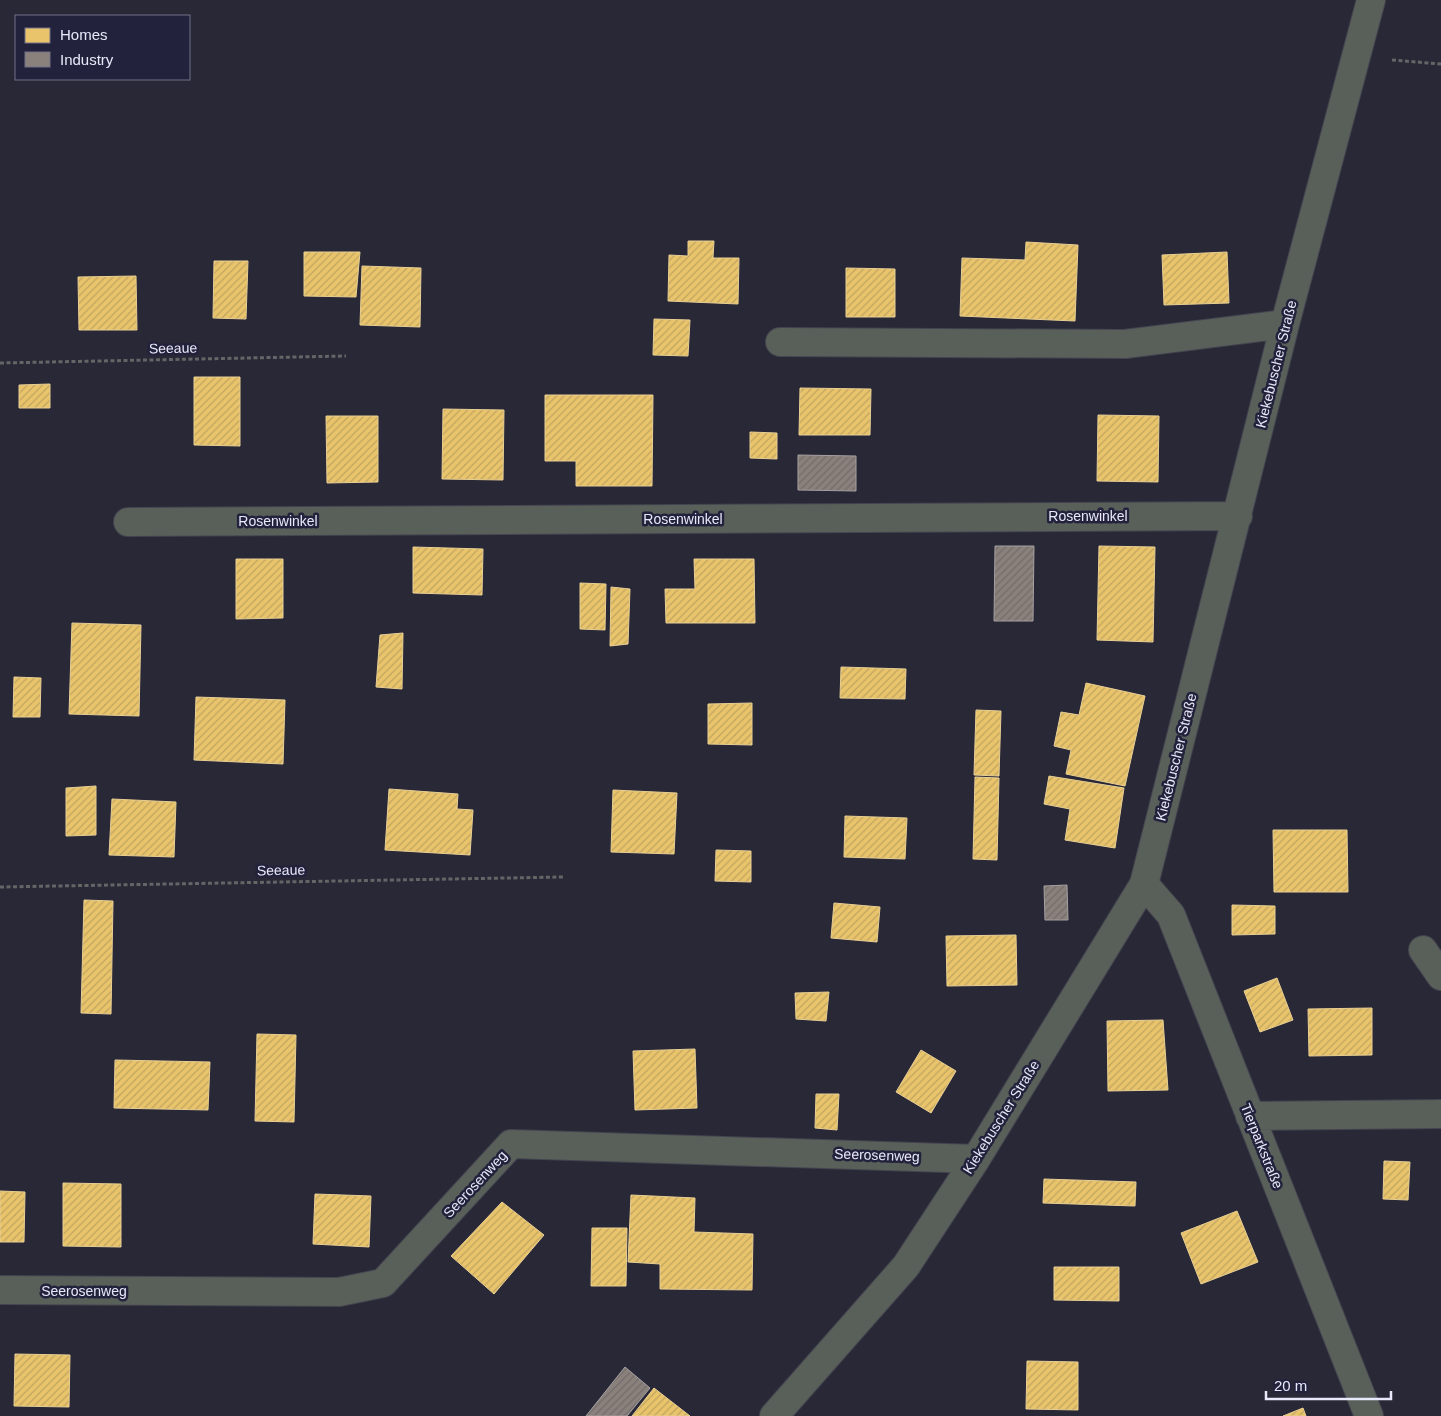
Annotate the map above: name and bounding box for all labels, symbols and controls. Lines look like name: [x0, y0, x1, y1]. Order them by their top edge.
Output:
legend: [15, 15, 190, 80]
text: Homes: [60, 26, 108, 43]
text: Industry: [60, 51, 114, 68]
street label: Kiekebuscher Straße: [1252, 298, 1300, 429]
street label: Seeaue: [149, 340, 197, 356]
street label: Rosenwinkel: [1048, 508, 1128, 524]
street label: Rosenwinkel: [643, 511, 723, 527]
street label: Rosenwinkel: [238, 513, 318, 529]
street label: Kiekebuscher Straße: [1152, 691, 1200, 822]
street label: Seeaue: [257, 862, 305, 878]
street label: Kiekebuscher Straße: [960, 1057, 1043, 1177]
street label: Tierparkstraße: [1238, 1101, 1286, 1191]
street label: Seerosenweg: [834, 1146, 920, 1164]
street label: Seerosenweg: [440, 1147, 510, 1221]
street label: Seerosenweg: [41, 1283, 127, 1299]
scale bar: [1266, 1368, 1391, 1400]
text: 20 m: [1274, 1377, 1307, 1394]

